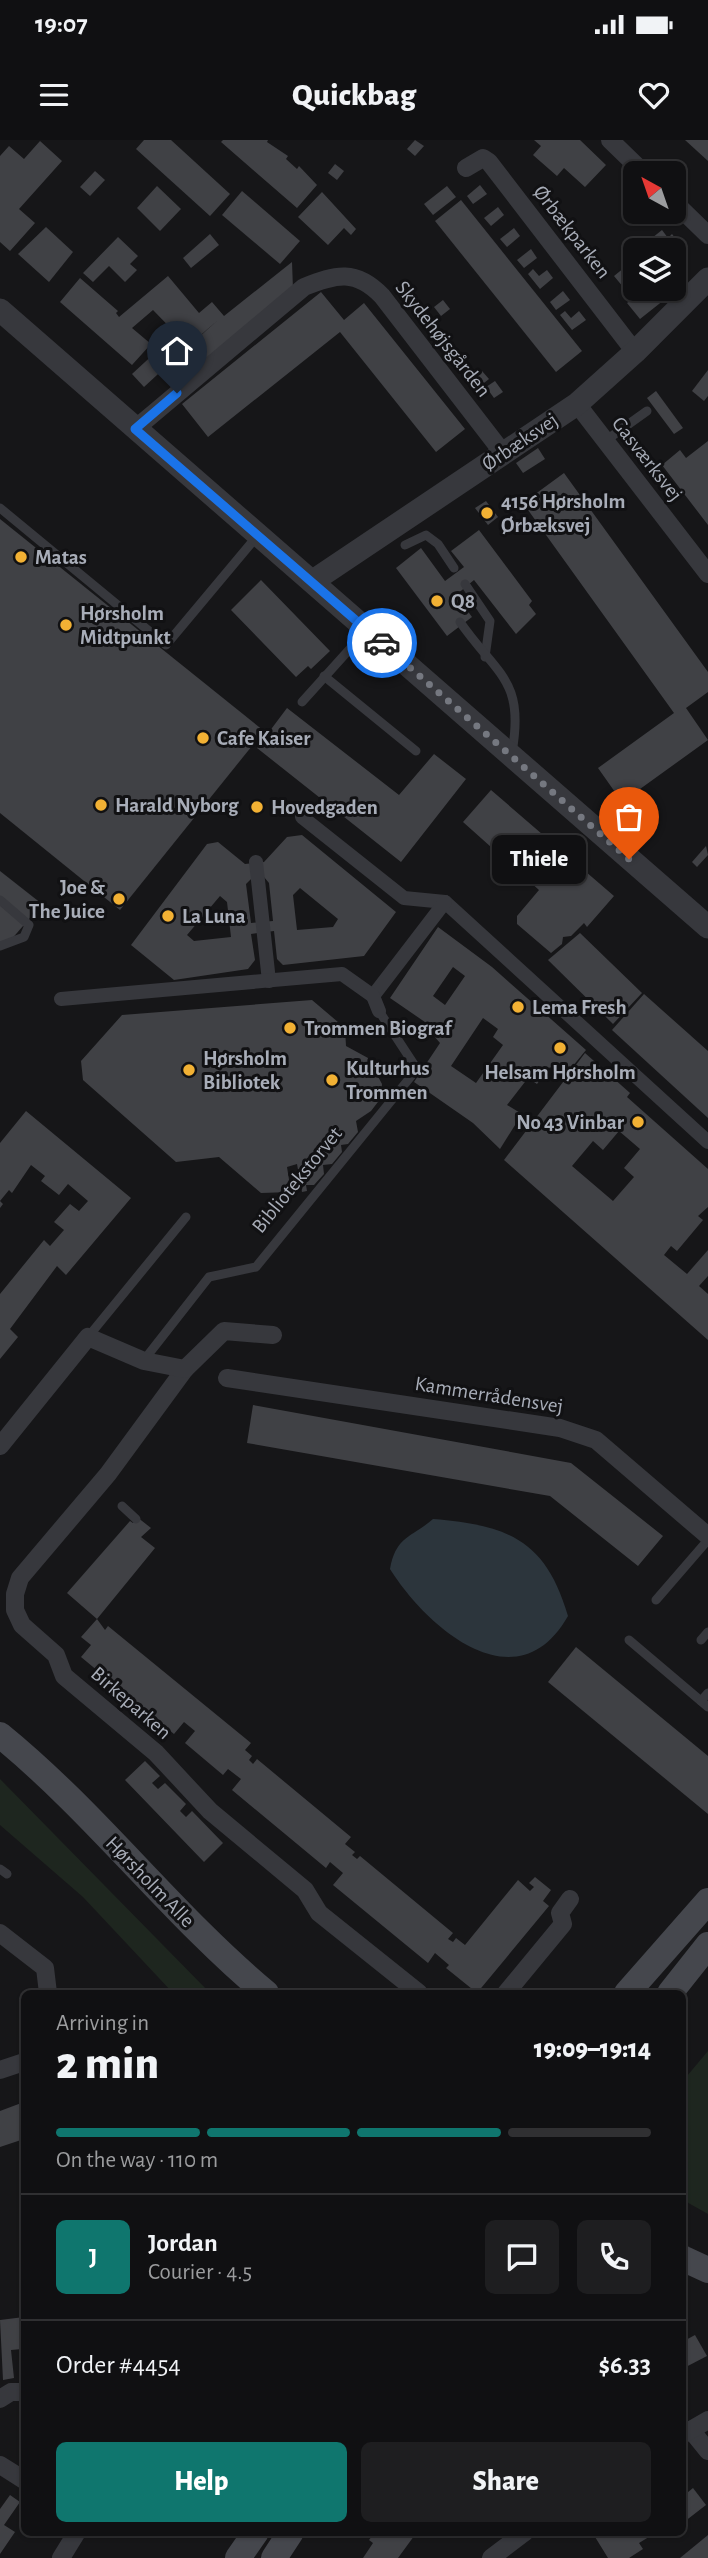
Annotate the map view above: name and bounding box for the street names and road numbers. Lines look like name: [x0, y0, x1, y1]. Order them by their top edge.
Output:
street label: Ørbækparken: [529, 182, 615, 282]
street label: Skydehøjsgården: [391, 277, 495, 401]
street label: Ørbæksvej: [478, 409, 562, 475]
street label: Gasværksvej: [608, 413, 686, 505]
street label: Bibliotekstorvet: [248, 1123, 346, 1237]
street label: Kammerrådensvej: [413, 1373, 565, 1417]
street label: Birkeparken: [87, 1663, 175, 1743]
street label: Hørsholm Alle: [102, 1832, 198, 1932]

